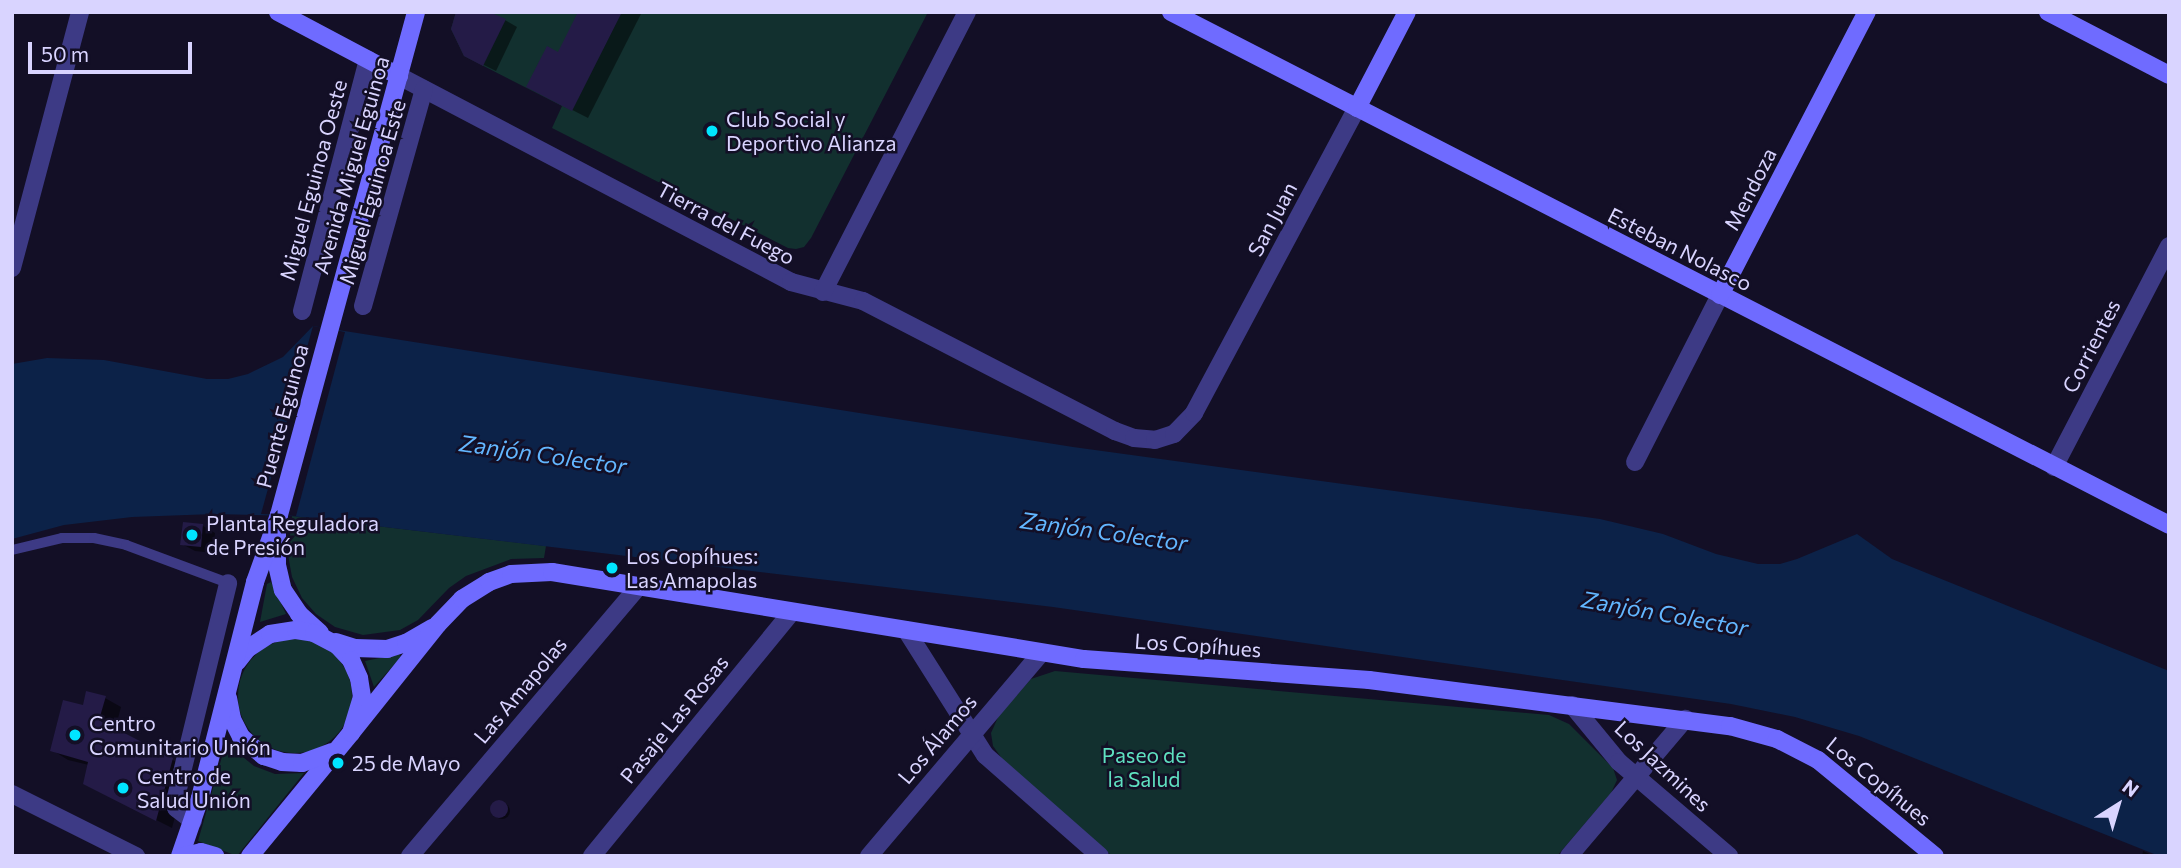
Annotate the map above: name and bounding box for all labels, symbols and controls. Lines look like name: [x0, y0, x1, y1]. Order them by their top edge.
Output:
scale bar: [32, 28, 196, 72]
text: 50 m: [41, 41, 89, 66]
street label: Avenida Miguel Eguinoa: [308, 53, 394, 277]
street label: Miguel Eguinoa Oeste: [274, 77, 352, 283]
street label: Miguel Eguinoa Este: [334, 97, 410, 287]
place label: Club Social y Deportivo Alianza: [726, 106, 897, 156]
marker: Club Social y Deportivo Alianza: [704, 123, 720, 139]
street label: Mendoza: [1719, 144, 1781, 234]
street label: Tierra del Fuego: [653, 176, 799, 270]
street label: San Juan: [1242, 178, 1302, 260]
street label: Esteban Nolasco: [1604, 202, 1756, 296]
street label: Corrientes: [2057, 295, 2125, 397]
street label: Puente Eguinoa: [251, 341, 313, 491]
water label: Zanjón Colector: [457, 429, 629, 479]
water label: Zanjón Colector: [1018, 506, 1190, 556]
place label: Planta Reguladora de Presión: [206, 510, 379, 560]
marker: Planta Reguladora de Presión: [184, 527, 200, 543]
place label: Los Copíhues: Las Amapolas: [626, 543, 758, 593]
marker: Los Copíhues: Las Amapolas: [604, 560, 620, 576]
water label: Zanjón Colector: [1579, 585, 1751, 641]
street label: Los Copíhues: [1134, 628, 1262, 662]
street label: Las Amapolas: [468, 632, 572, 748]
street label: Pasaje Las Rosas: [615, 650, 733, 788]
street label: Los Álamos: [892, 689, 982, 789]
place label: Centro Comunitario Unión: [89, 710, 271, 760]
street label: Los Jazmines: [1610, 715, 1716, 817]
marker: Centro Comunitario Unión: [67, 727, 83, 743]
street label: Los Copíhues: [1822, 731, 1936, 831]
park label: Paseo de la Salud: [1102, 742, 1186, 792]
place label: 25 de Mayo: [352, 750, 461, 776]
marker: 25 de Mayo: [330, 755, 346, 771]
place label: Centro de Salud Unión: [137, 763, 251, 813]
north arrow: [2083, 770, 2153, 840]
text: N: [2118, 774, 2144, 801]
marker: Centro de Salud Unión: [115, 780, 131, 796]

